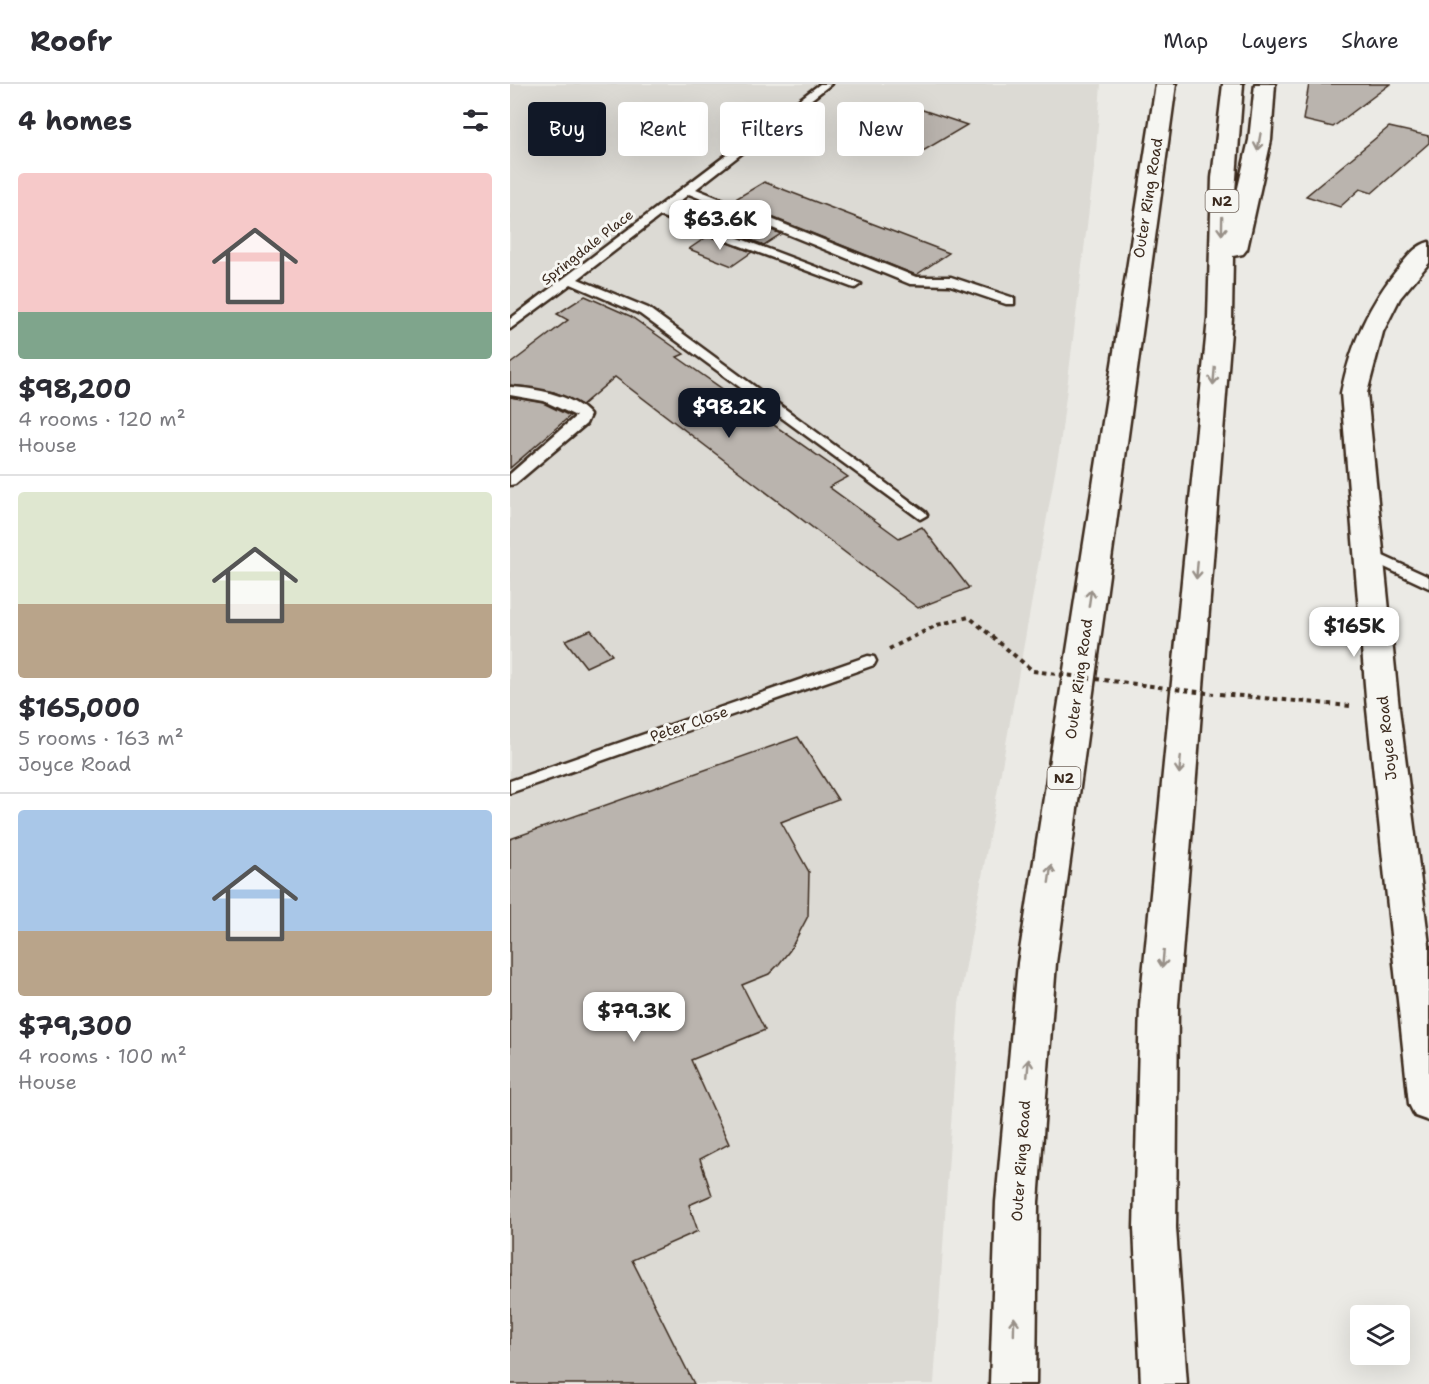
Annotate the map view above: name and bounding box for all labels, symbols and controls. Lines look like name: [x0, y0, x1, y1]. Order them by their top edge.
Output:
text: Roofr: [30, 22, 112, 60]
text: Map: [1163, 27, 1208, 55]
text: Layers: [1241, 27, 1308, 55]
text: Share: [1341, 27, 1399, 55]
chip: Buy: [528, 102, 606, 156]
chip: Rent: [618, 102, 708, 156]
chip: Filters: [720, 102, 825, 156]
chip: New: [837, 102, 924, 156]
text: 4 homes: [18, 103, 132, 138]
icon: filters: [459, 104, 492, 137]
one-way arrow: [1253, 132, 1264, 151]
street label: Outer Ring Road: [1129, 136, 1167, 259]
road number: N2: [1206, 190, 1238, 212]
pin: $63.6K: [671, 200, 769, 251]
street label: Springdale Place: [537, 205, 637, 289]
text: $63.6K: [683, 206, 757, 232]
icon: home: [201, 212, 309, 320]
one-way arrow: [1216, 215, 1228, 235]
one-way arrow: [1209, 366, 1220, 386]
text: $98,200: [18, 371, 131, 406]
pin: $98.2K: [680, 388, 778, 439]
text: $98.2K: [692, 394, 766, 420]
text: 4 rooms · 120 m²: [18, 406, 186, 432]
text: House: [18, 432, 77, 458]
icon: home: [201, 531, 309, 639]
one-way arrow: [1191, 560, 1202, 580]
one-way arrow: [1085, 589, 1096, 609]
pin: $165K: [1312, 607, 1396, 658]
text: $165K: [1323, 613, 1385, 639]
street label: Outer Ring Road: [1061, 617, 1097, 740]
text: $165,000: [18, 690, 140, 725]
street label: Joyce Road: [1373, 694, 1401, 781]
street label: Peter Close: [647, 701, 731, 747]
text: 5 rooms · 163 m²: [18, 725, 184, 751]
text: Joyce Road: [18, 751, 131, 777]
one-way arrow: [1174, 754, 1185, 774]
road number: N2: [1048, 767, 1080, 789]
icon: home: [201, 849, 309, 957]
one-way arrow: [1045, 865, 1056, 885]
one-way arrow: [1157, 948, 1168, 968]
pin: $79.3K: [585, 992, 683, 1043]
text: $79.3K: [597, 998, 671, 1024]
text: $79,300: [18, 1008, 132, 1043]
text: 4 rooms · 100 m²: [18, 1043, 187, 1069]
one-way arrow: [1023, 1059, 1034, 1078]
text: House: [18, 1069, 77, 1095]
street label: Outer Ring Road: [1007, 1099, 1035, 1222]
map controls: [1350, 1305, 1410, 1365]
button: layers: [1350, 1305, 1410, 1365]
one-way arrow: [1008, 1316, 1020, 1336]

